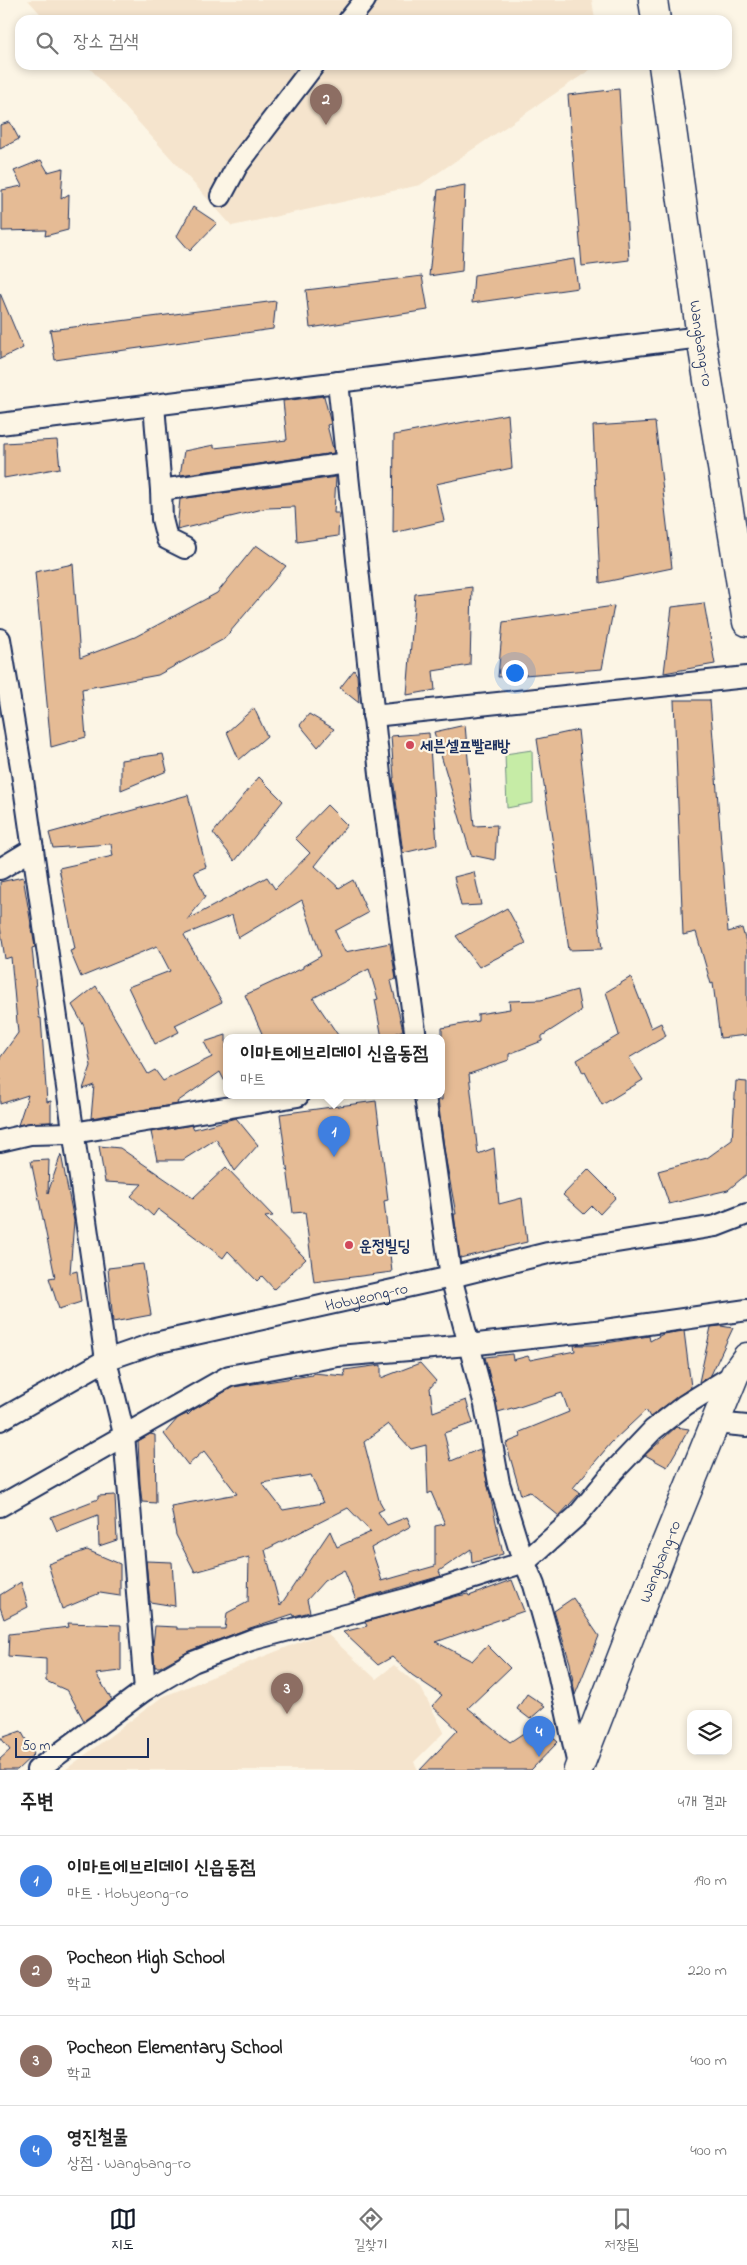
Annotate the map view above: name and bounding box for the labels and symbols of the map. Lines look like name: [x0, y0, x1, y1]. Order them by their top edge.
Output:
pin: 2: [310, 84, 342, 125]
street label: Wangbang-ro: [682, 299, 719, 388]
your location: [502, 660, 528, 686]
place label: 세븐셀프빨래방: [420, 735, 510, 759]
marker: 세븐셀프빨래방: [404, 739, 416, 751]
pin: 1: [318, 1116, 350, 1157]
place label: 운정빌딩: [359, 1235, 411, 1259]
marker: 운정빌딩: [343, 1239, 355, 1251]
street label: Hobyeong-ro: [323, 1277, 410, 1319]
street label: Wangbang-ro: [634, 1517, 688, 1607]
pin: 3: [271, 1673, 303, 1714]
pin: 4: [523, 1716, 555, 1757]
scale bar: [15, 1735, 149, 1758]

